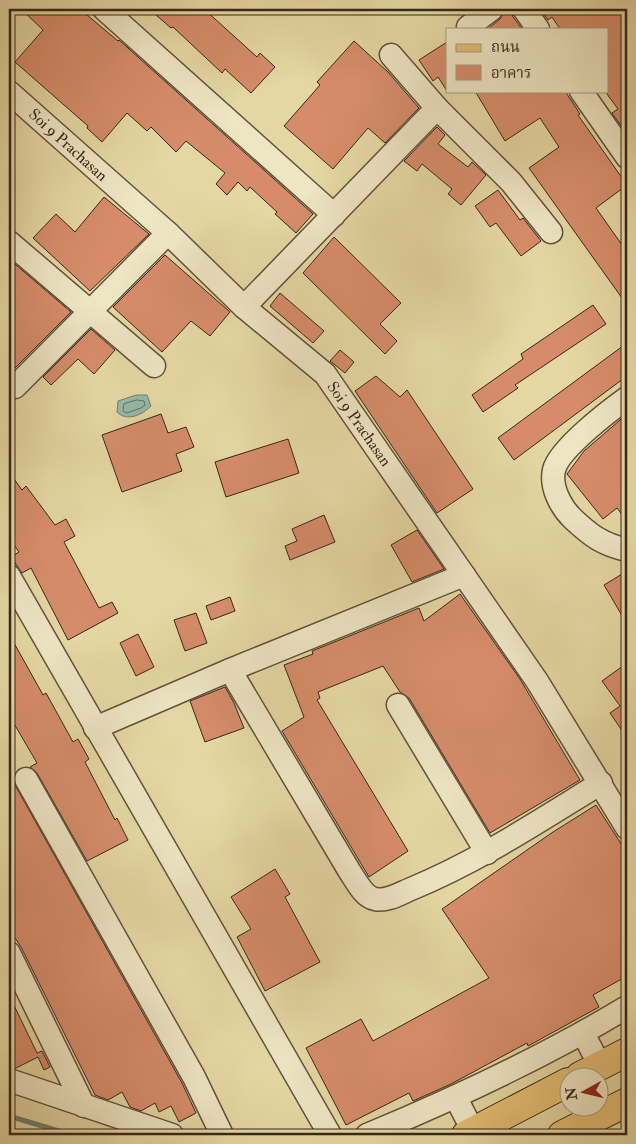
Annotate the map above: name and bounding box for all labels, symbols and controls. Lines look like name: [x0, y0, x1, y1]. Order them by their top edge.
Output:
legend: [446, 28, 608, 92]
text: ถนน: [491, 38, 520, 57]
text: อาคาร: [491, 64, 531, 83]
street label: Soi 9 Prachasan: [24, 104, 112, 186]
street label: Soi 9 Prachasan: [322, 378, 396, 470]
north arrow: [558, 1066, 608, 1116]
text: N: [562, 1086, 581, 1102]

